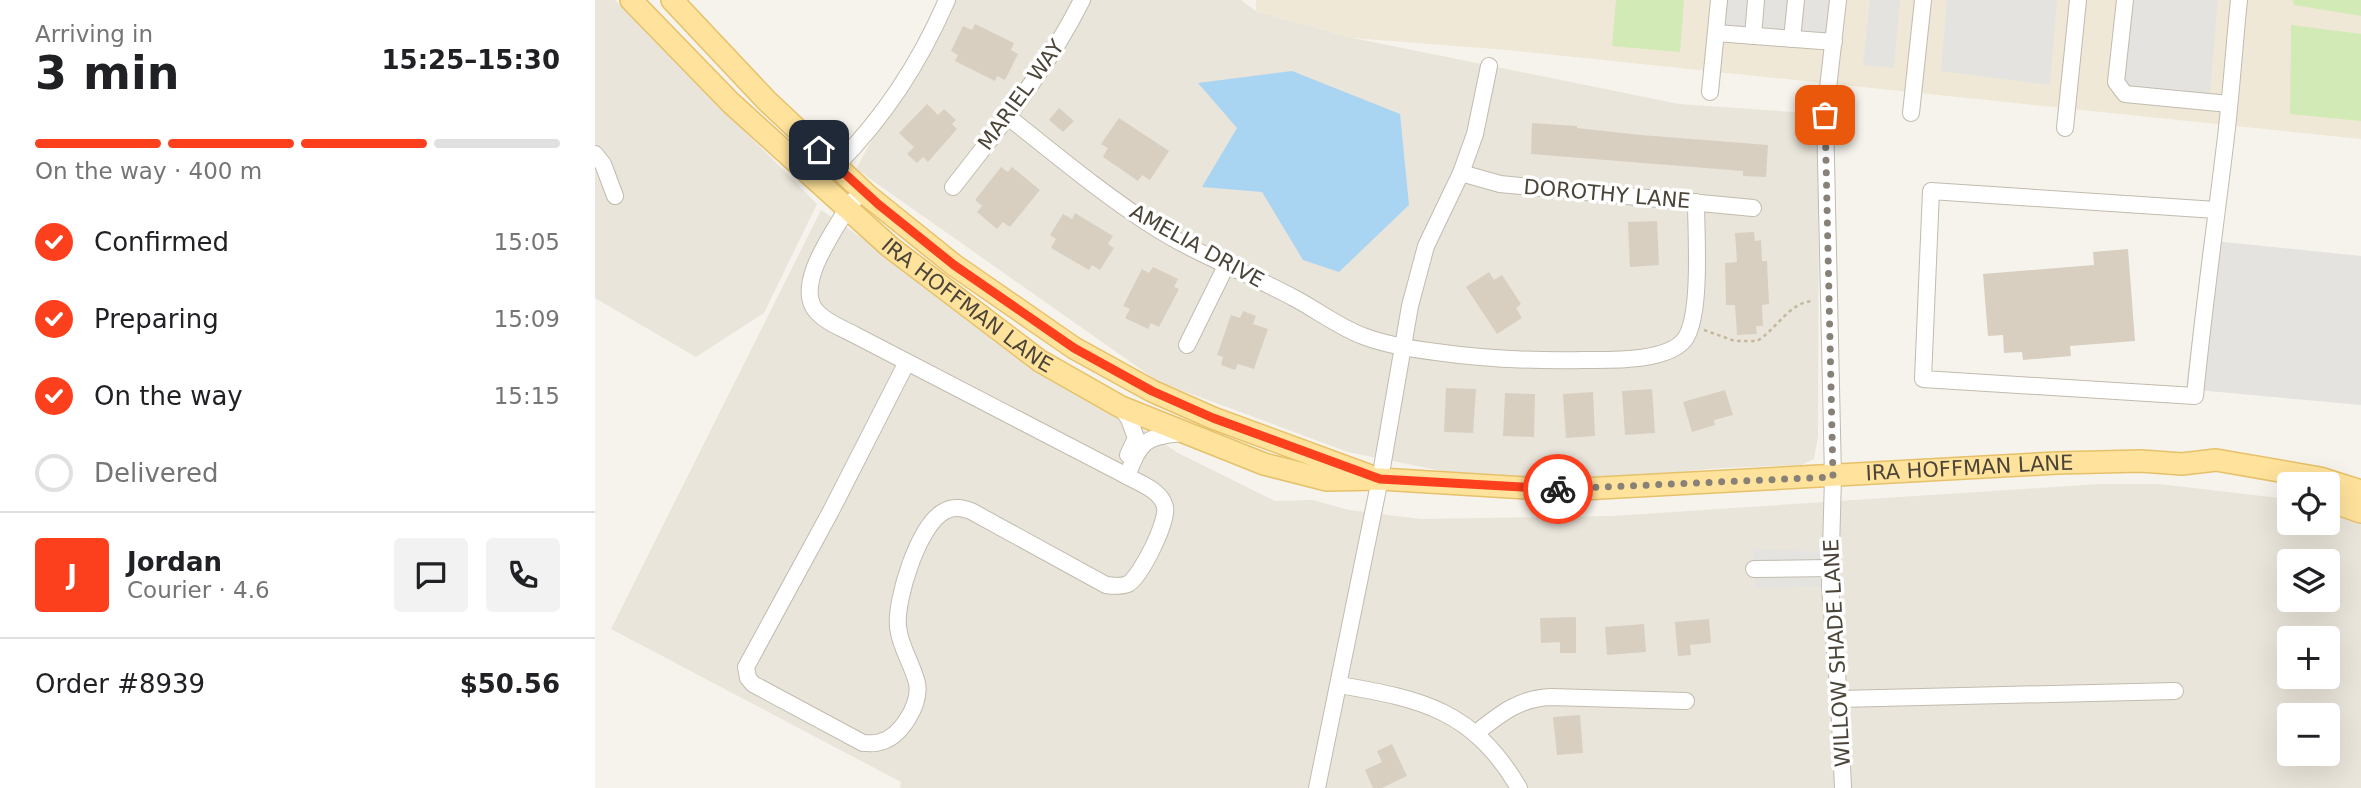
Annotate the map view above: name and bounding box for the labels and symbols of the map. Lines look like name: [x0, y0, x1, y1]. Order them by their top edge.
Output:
street label: MARIEL WAY: [973, 35, 1069, 155]
pin: [1795, 85, 1855, 145]
pin: [789, 120, 849, 180]
street label: DOROTHY LANE: [1523, 175, 1691, 213]
street label: AMELIA DRIVE: [1126, 199, 1268, 293]
street label: IRA HOFFMAN LANE: [877, 233, 1057, 378]
street label: IRA HOFFMAN LANE: [1865, 451, 2074, 485]
courier: [1523, 454, 1593, 524]
street label: WILLOW SHADE LANE: [1819, 538, 1855, 768]

